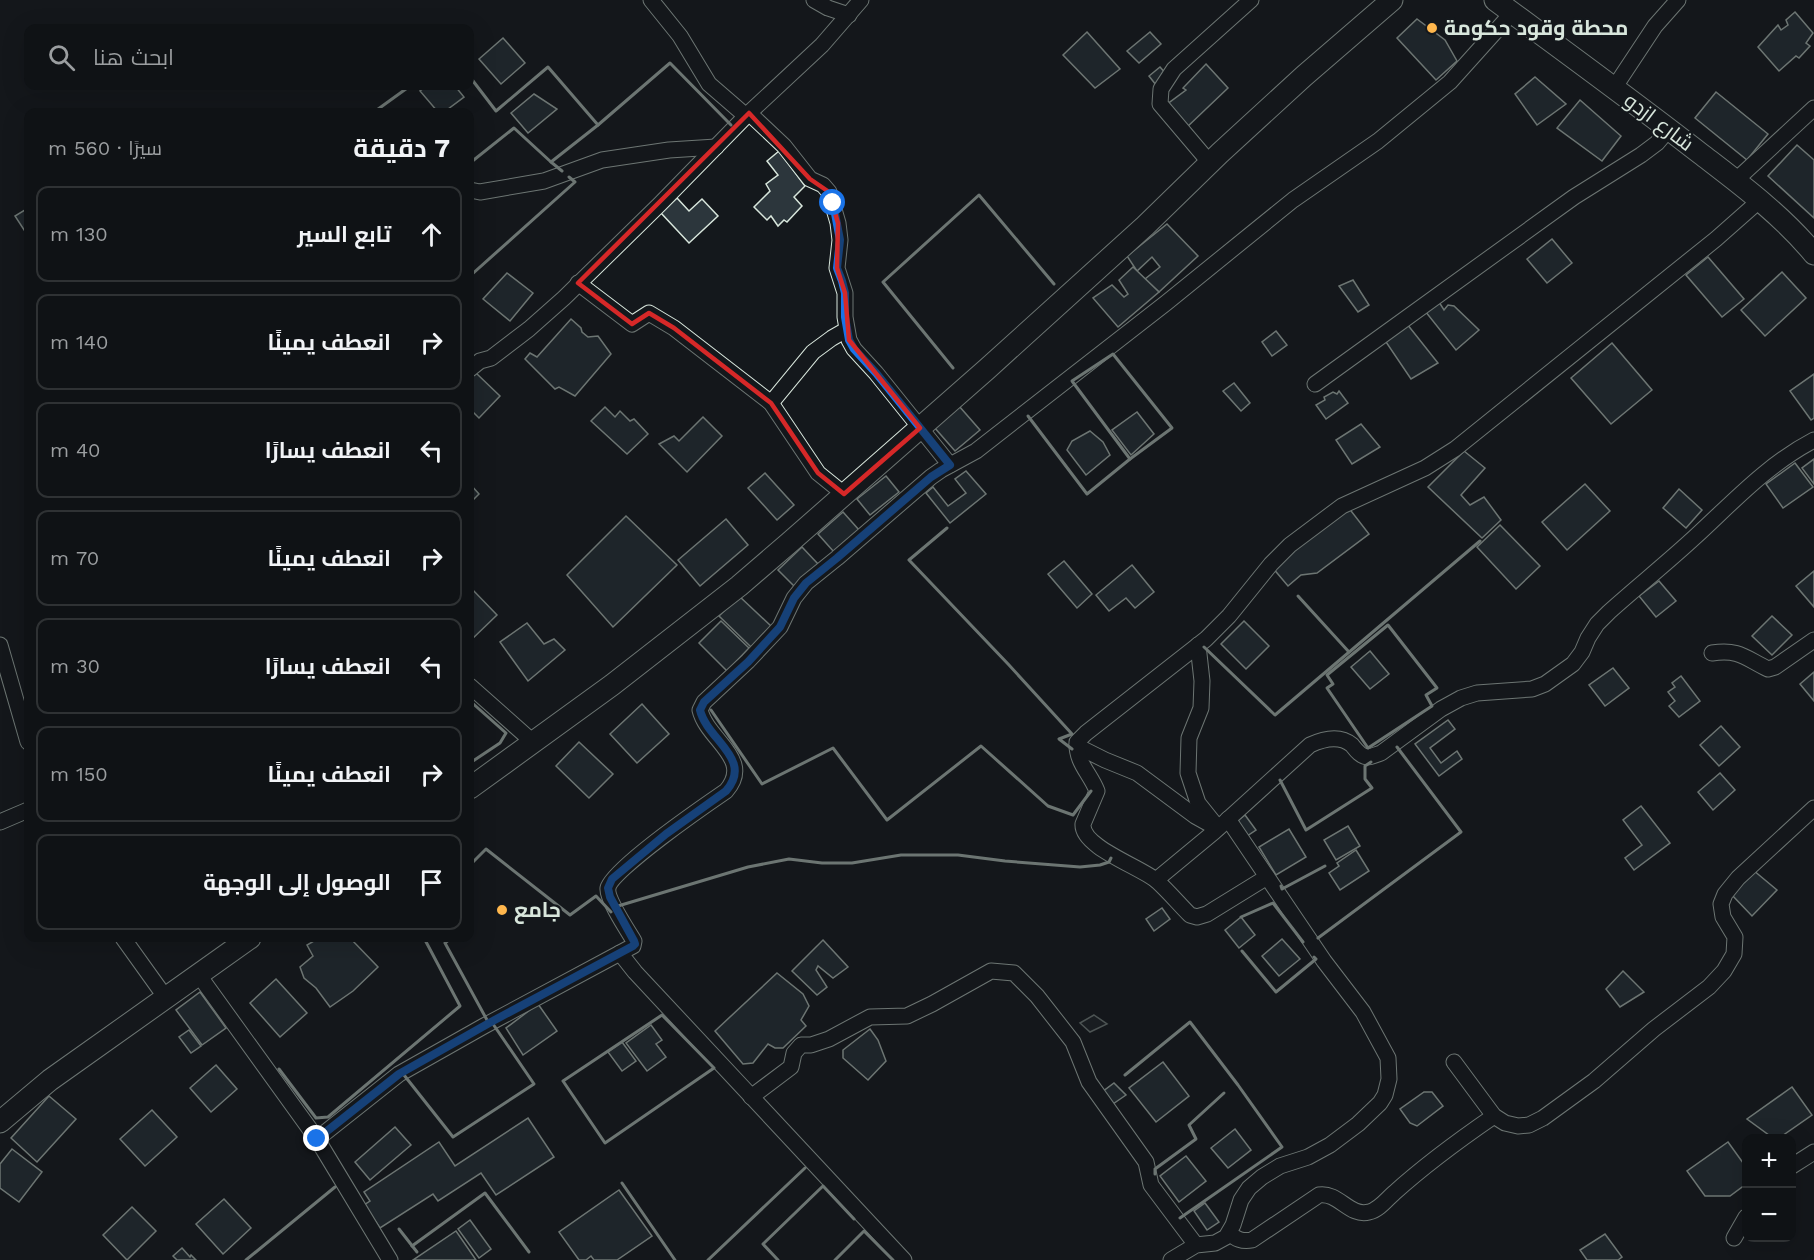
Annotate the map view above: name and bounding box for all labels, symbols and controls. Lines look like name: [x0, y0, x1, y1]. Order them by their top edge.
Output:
place label: محطة وقود حكومة: [1444, 15, 1628, 41]
marker: محطة وقود حكومة: [1425, 21, 1439, 35]
search box: [24, 24, 474, 90]
icon: search: [45, 41, 78, 74]
text: ابحث هنا: [93, 45, 174, 70]
street label: شارع ازدو: [1618, 87, 1699, 157]
text: 7 دقيقة: [353, 133, 450, 163]
text: سيرًا · 560 m: [48, 136, 162, 160]
route start: [819, 189, 845, 215]
icon: ahead: [415, 218, 448, 251]
text: 130 m: [50, 222, 108, 246]
text: تابع السير: [297, 222, 391, 247]
icon: right: [415, 326, 448, 359]
text: 140 m: [50, 330, 108, 354]
text: انعطف يمينًا: [267, 330, 391, 355]
icon: left: [415, 434, 448, 467]
text: 40 m: [50, 438, 101, 462]
text: انعطف يسارًا: [265, 438, 391, 463]
icon: right: [415, 542, 448, 575]
text: 70 m: [50, 546, 99, 570]
text: انعطف يمينًا: [267, 546, 391, 571]
icon: left: [415, 650, 448, 683]
text: 30 m: [50, 654, 100, 678]
text: انعطف يسارًا: [265, 654, 391, 679]
icon: right: [415, 758, 448, 791]
text: 150 m: [50, 762, 108, 786]
text: انعطف يمينًا: [267, 762, 391, 787]
icon: arrive: [415, 866, 448, 899]
text: الوصول إلى الوجهة: [203, 870, 391, 895]
place label: جامع: [514, 897, 561, 924]
marker: جامع: [495, 903, 509, 917]
route end: [303, 1125, 329, 1151]
map controls: [1742, 1134, 1796, 1242]
button: +: [1742, 1134, 1796, 1188]
button: −: [1742, 1188, 1796, 1242]

